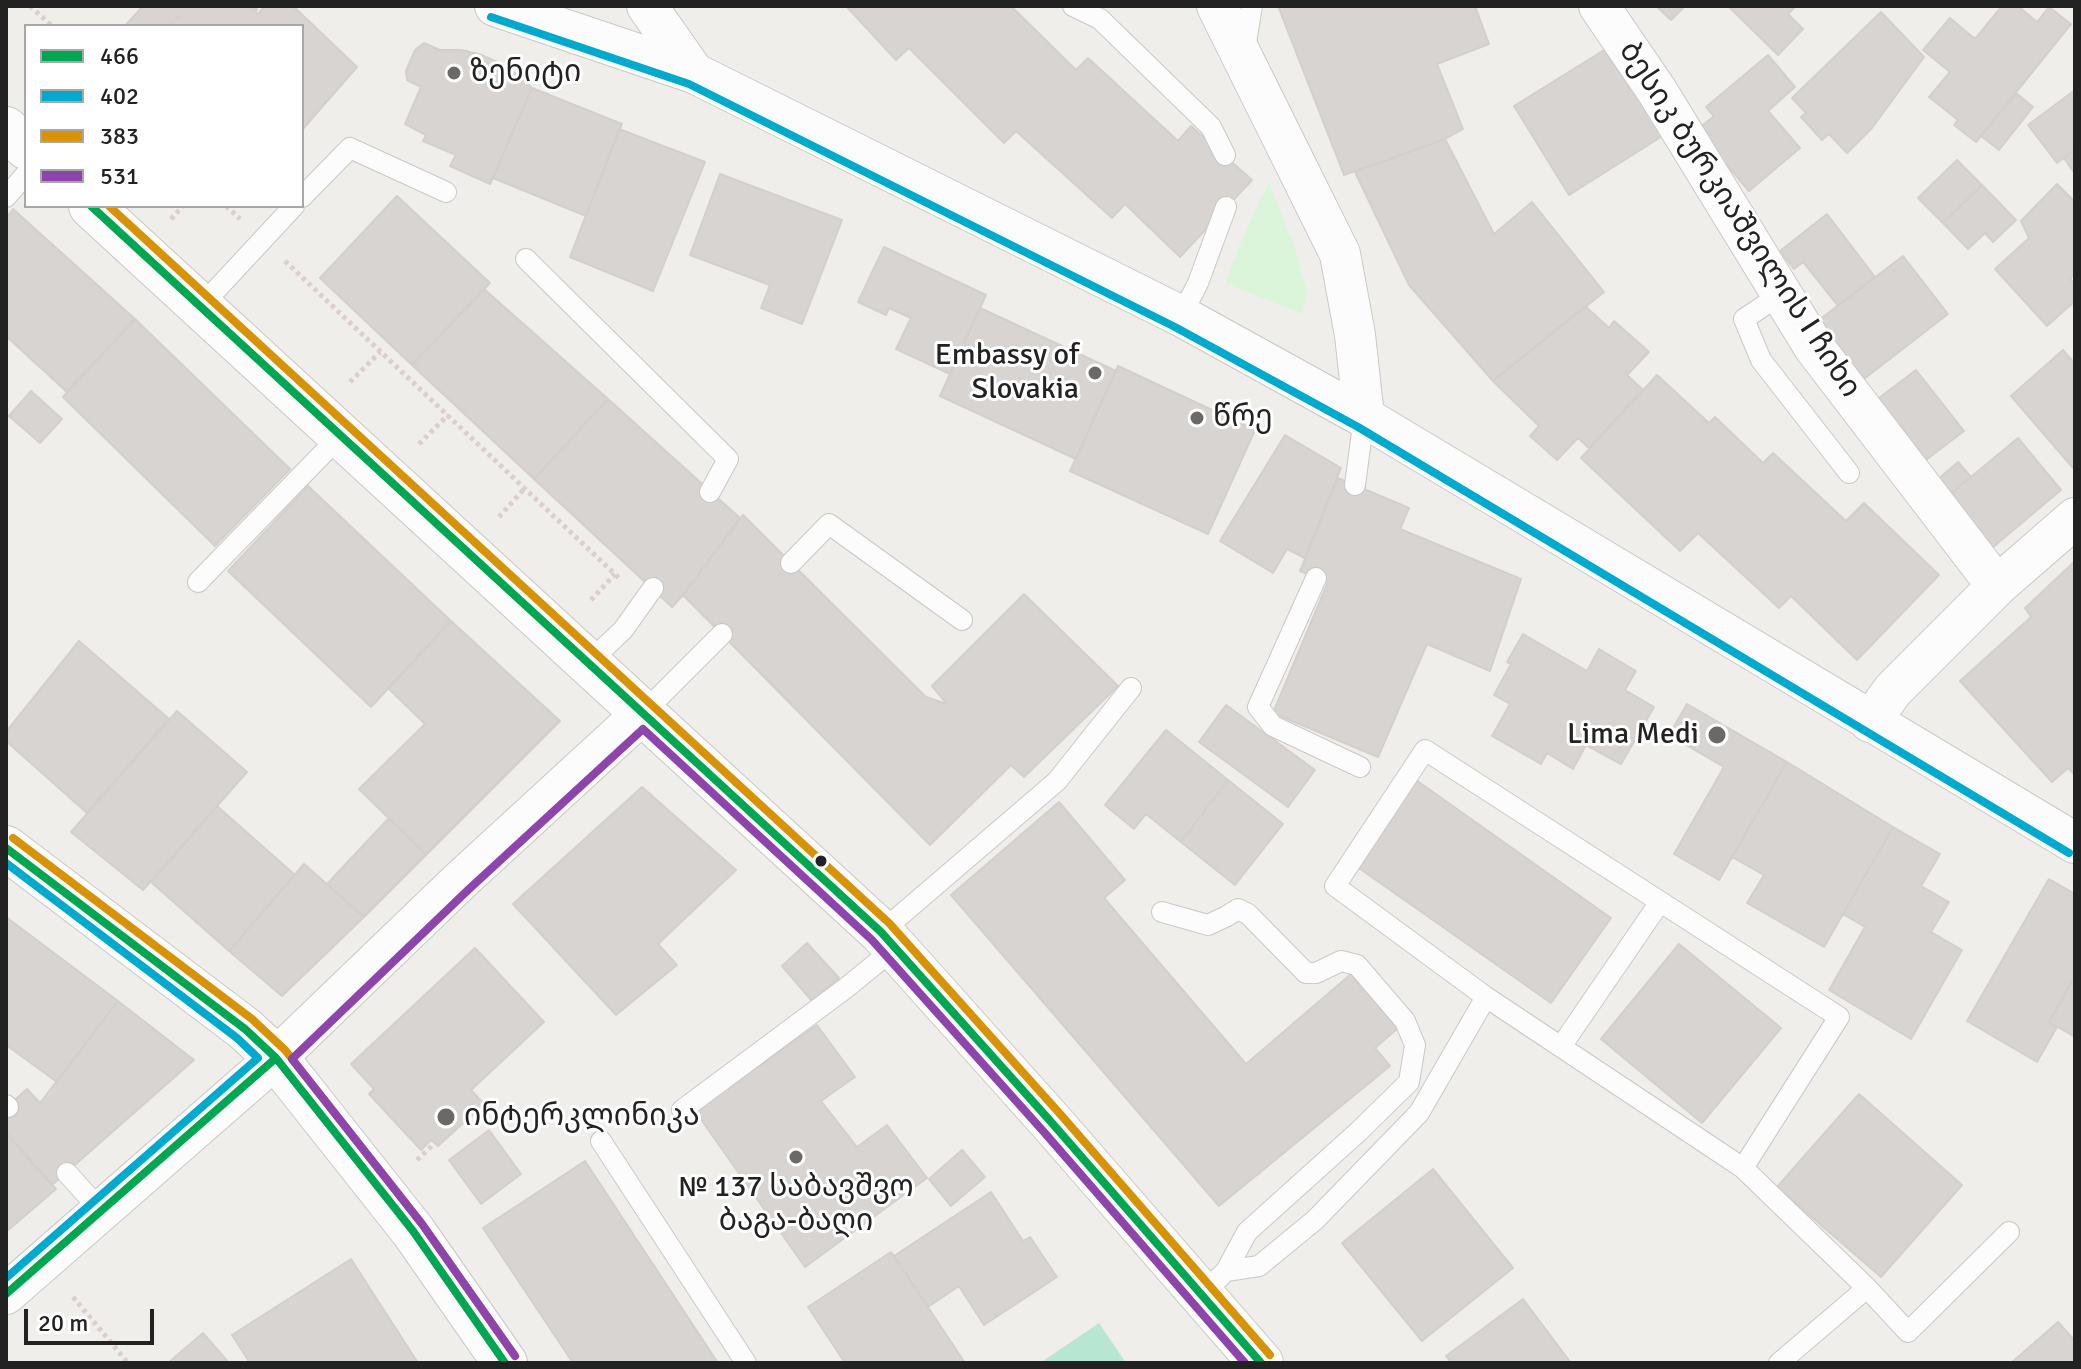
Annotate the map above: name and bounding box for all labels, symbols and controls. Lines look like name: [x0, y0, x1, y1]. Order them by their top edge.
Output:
legend: [24, 24, 304, 208]
street label: ბესიკ ბურკიაშვილის I ჩიხი: [1610, 35, 1868, 405]
text: 466: [100, 41, 139, 71]
place label: ზენიტი: [470, 55, 581, 91]
marker: ზენიტი: [445, 64, 463, 82]
text: 402: [100, 81, 139, 111]
text: 383: [100, 121, 139, 151]
text: 531: [100, 161, 139, 191]
place label: Embassy of Slovakia: [935, 338, 1079, 408]
marker: Embassy of Slovakia: [1086, 364, 1104, 382]
place label: წრე: [1213, 400, 1273, 436]
marker: წრე: [1188, 409, 1206, 427]
place label: Lima Medi: [1567, 717, 1699, 753]
marker: Lima Medi: [1706, 724, 1728, 746]
unlabelled marker: [813, 853, 829, 869]
place label: ინტერკლინიკა: [464, 1099, 700, 1135]
marker: ინტერკლინიკა: [435, 1106, 457, 1128]
marker: № 137 საბავშვო ბაგა-ბაღი: [787, 1148, 805, 1166]
place label: № 137 საბავშვო ბაგა-ბაღი: [678, 1170, 914, 1240]
scale bar: [28, 1293, 158, 1343]
text: 20 m: [38, 1308, 88, 1338]

